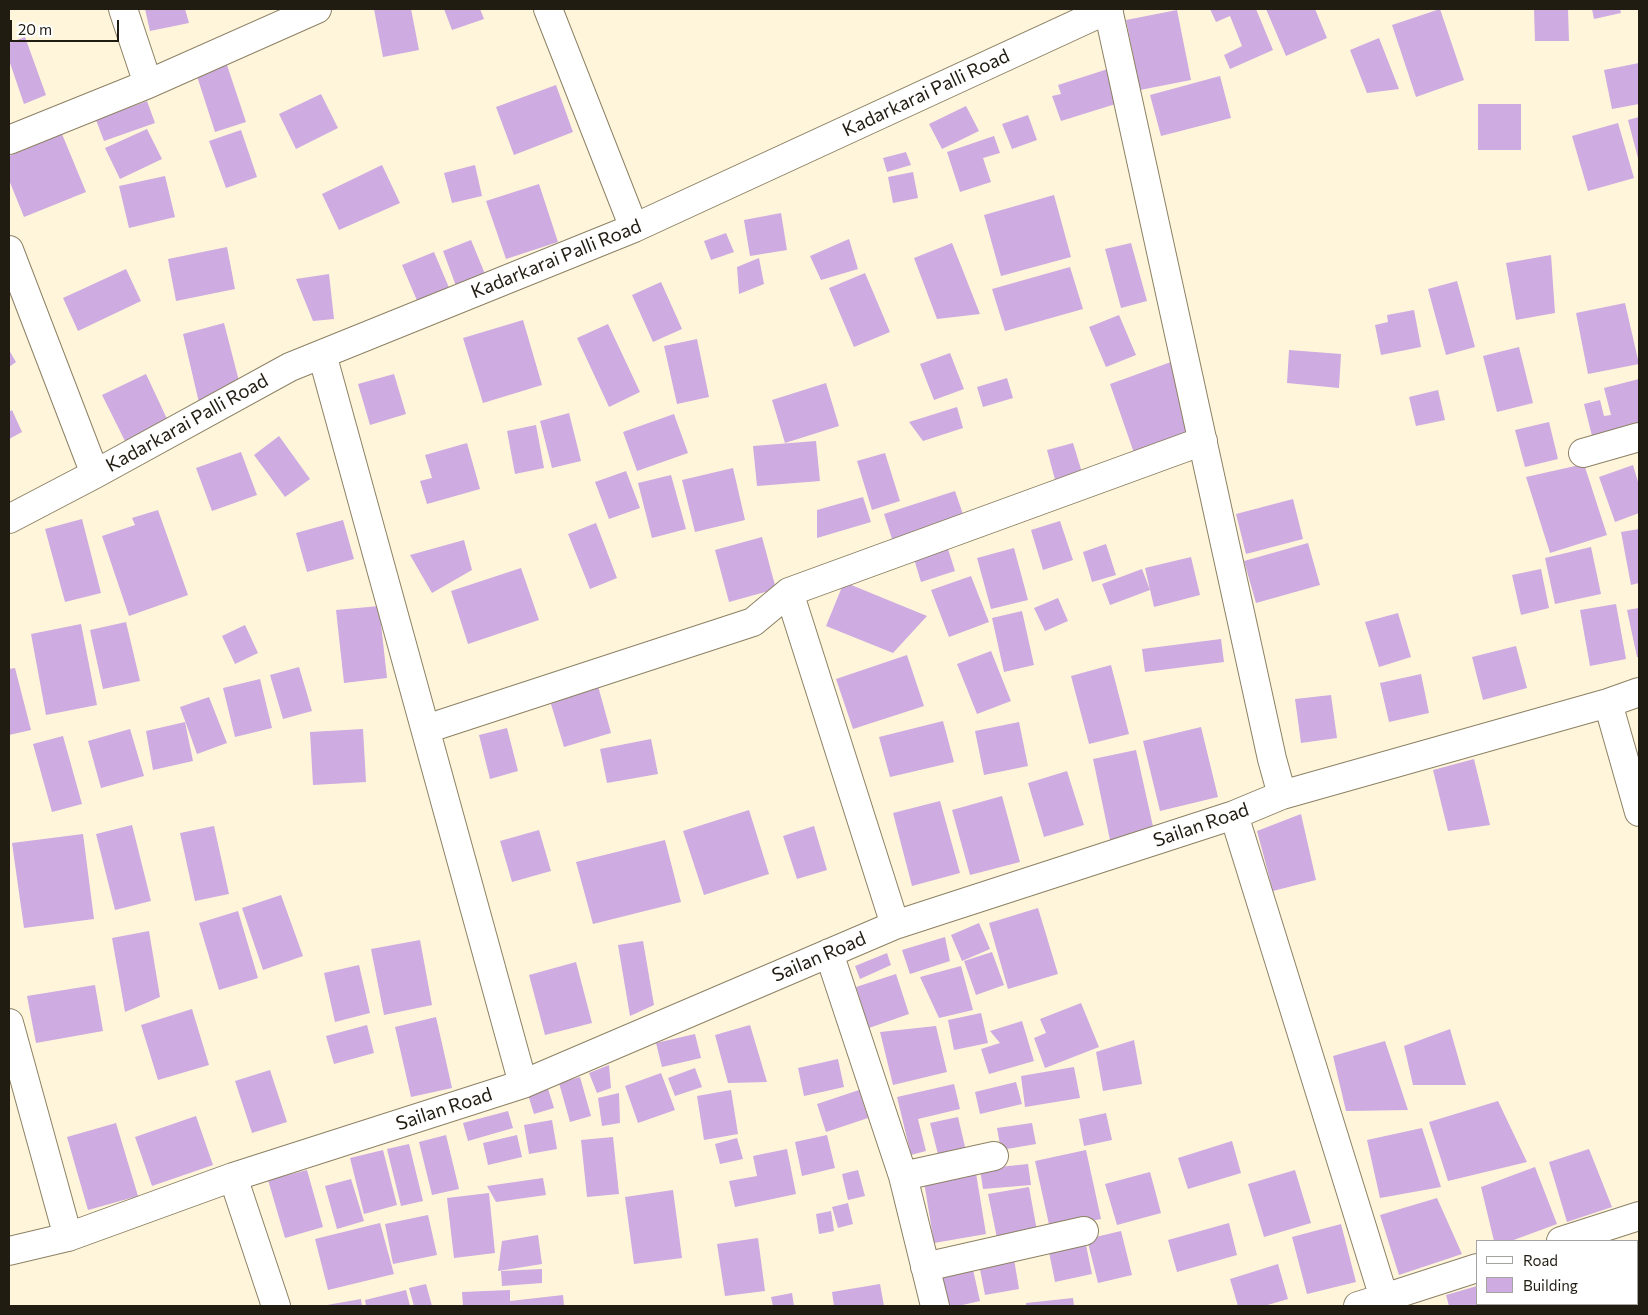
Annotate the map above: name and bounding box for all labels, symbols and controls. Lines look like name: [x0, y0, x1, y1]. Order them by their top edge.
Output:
scale bar: [12, 10, 121, 42]
text: 20 m: [18, 20, 52, 38]
street label: Kadarkarai Palli Road: [839, 44, 1013, 142]
street label: Kadarkarai Palli Road: [468, 214, 644, 304]
street label: Kadarkarai Palli Road: [102, 369, 272, 477]
street label: Sailan Road: [1150, 798, 1252, 852]
street label: Sailan Road: [769, 927, 869, 987]
street label: Sailan Road: [393, 1083, 495, 1135]
legend: [1476, 1240, 1638, 1305]
text: Road: [1523, 1251, 1558, 1269]
text: Building: [1523, 1276, 1578, 1294]

